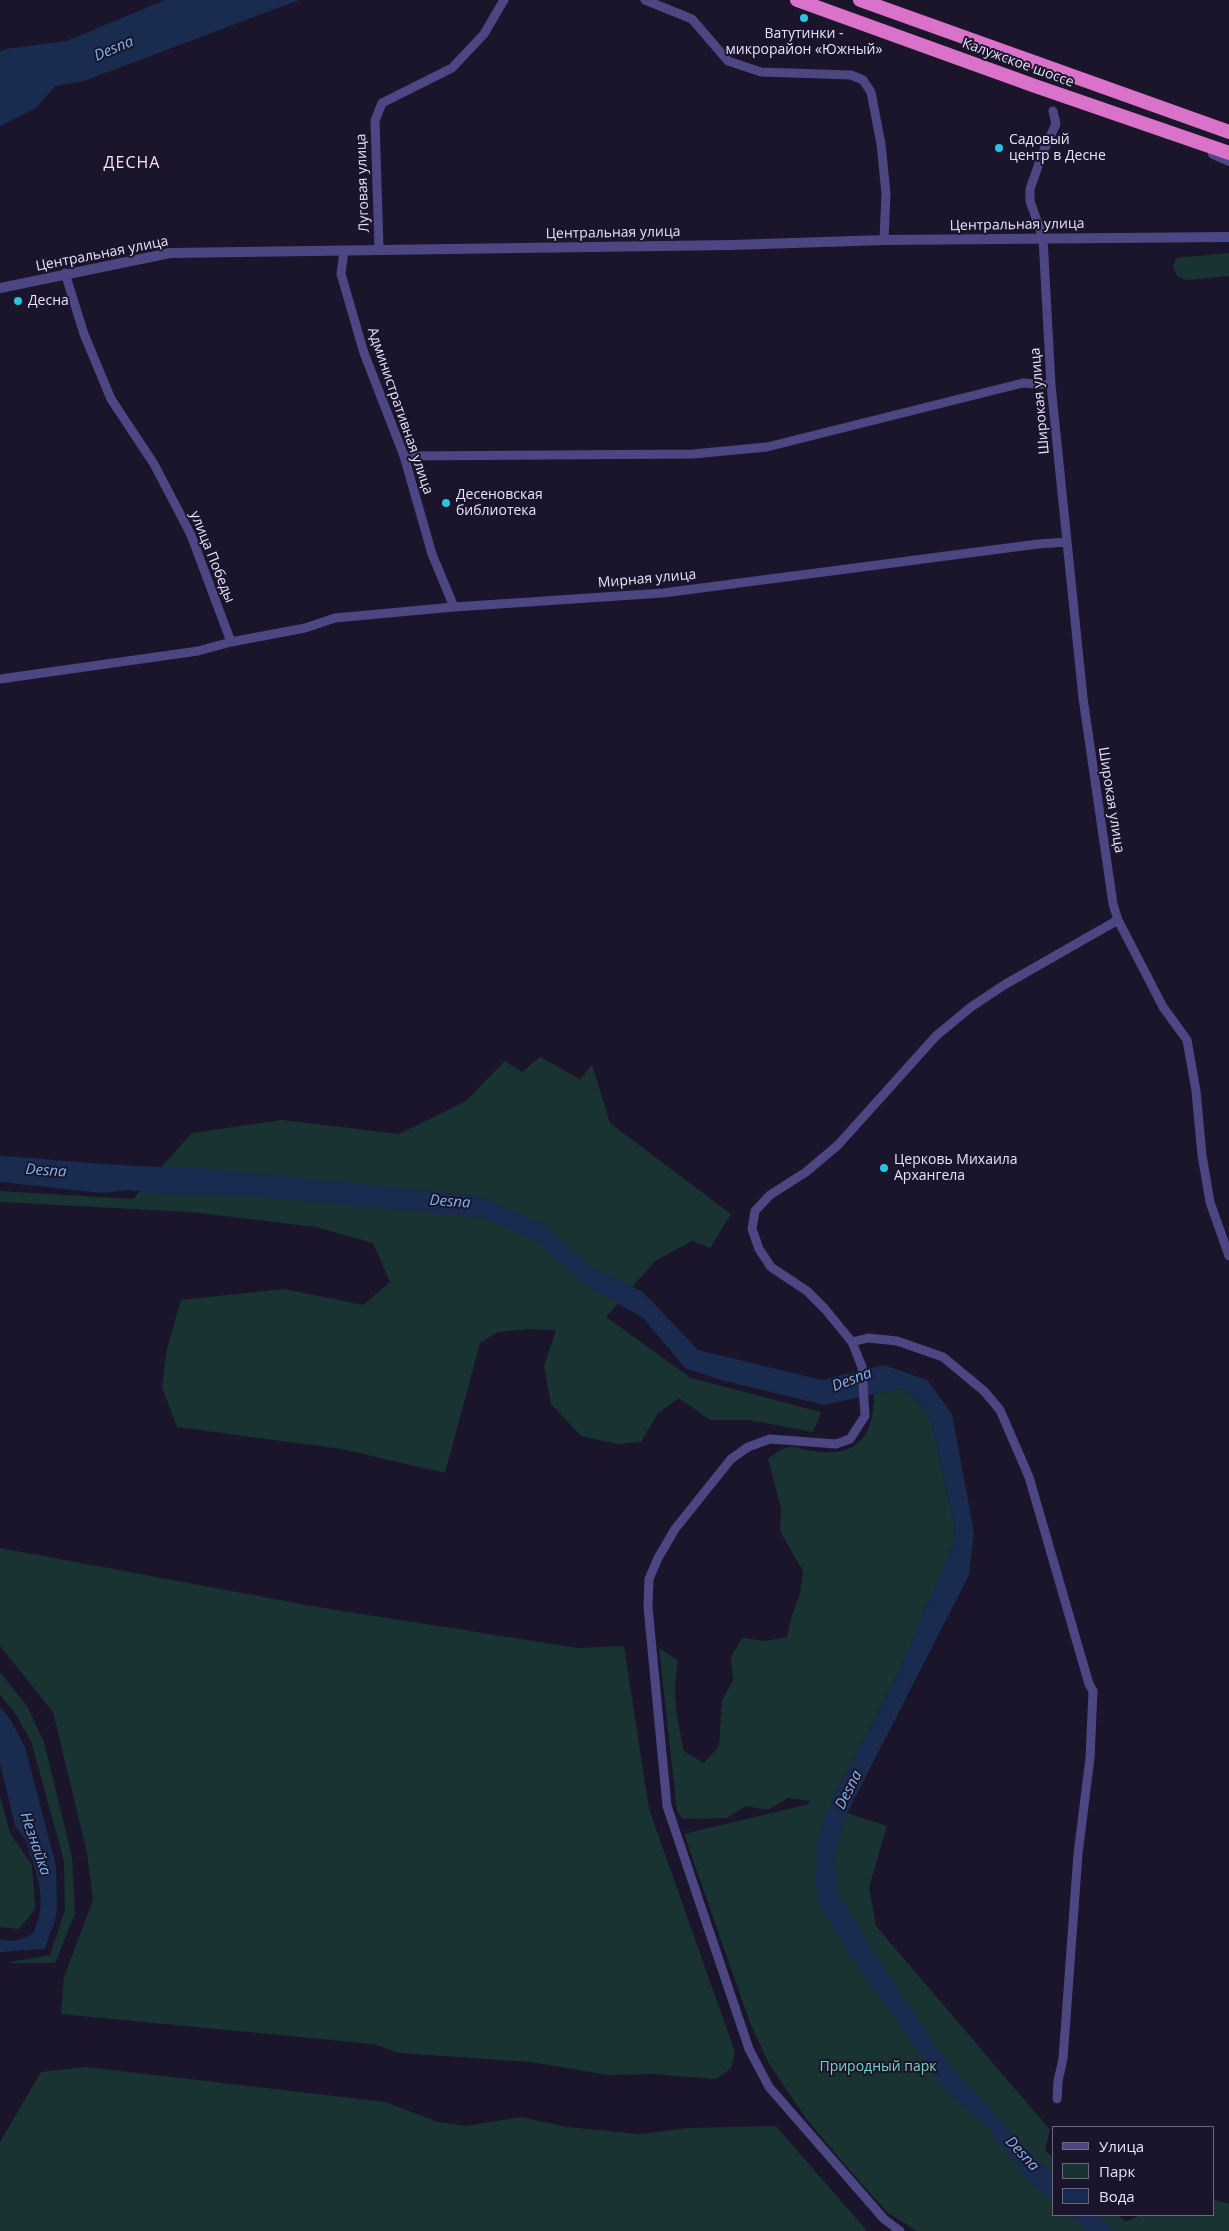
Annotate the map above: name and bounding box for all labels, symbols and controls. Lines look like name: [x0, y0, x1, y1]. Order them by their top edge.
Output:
marker: Ватутинки - микрорайон «Южный»: [798, 12, 810, 24]
place label: Ватутинки - микрорайон «Южный»: [726, 26, 882, 58]
water label: Desna: [92, 33, 136, 65]
street label: Калужское шоссе: [960, 35, 1076, 91]
place label: Садовый центр в Десне: [1009, 132, 1106, 164]
street label: Луговая улица: [353, 133, 373, 233]
marker: Садовый центр в Десне: [993, 142, 1005, 154]
district label: ДЕСНА: [103, 153, 161, 173]
street label: Центральная улица: [949, 215, 1085, 235]
street label: Центральная улица: [545, 223, 681, 243]
street label: Центральная улица: [34, 233, 170, 275]
place label: Десна: [28, 293, 69, 309]
marker: Десна: [12, 295, 24, 307]
street label: Административная улица: [363, 325, 437, 497]
street label: Широкая улица: [1027, 347, 1053, 455]
place label: Десеновская библиотека: [456, 487, 543, 520]
marker: Десеновская библиотека: [440, 497, 452, 509]
street label: улица Победы: [186, 509, 238, 605]
street label: Мирная улица: [597, 566, 697, 592]
street label: Широкая улица: [1094, 746, 1128, 854]
place label: Церковь Михаила Архангела: [894, 1152, 1018, 1184]
water label: Desna: [25, 1161, 67, 1181]
marker: Церковь Михаила Архангела: [878, 1162, 890, 1174]
water label: Desna: [429, 1192, 471, 1212]
water label: Desna: [830, 1364, 874, 1396]
water label: Desna: [832, 1768, 866, 1812]
water label: Незнайка: [16, 1810, 54, 1878]
park label: Природный парк: [819, 2059, 937, 2075]
legend: [1052, 2126, 1214, 2216]
water label: Desna: [1001, 2133, 1043, 2175]
text: Улица: [1099, 2136, 1144, 2156]
text: Парк: [1099, 2161, 1135, 2181]
text: Вода: [1099, 2186, 1135, 2206]

